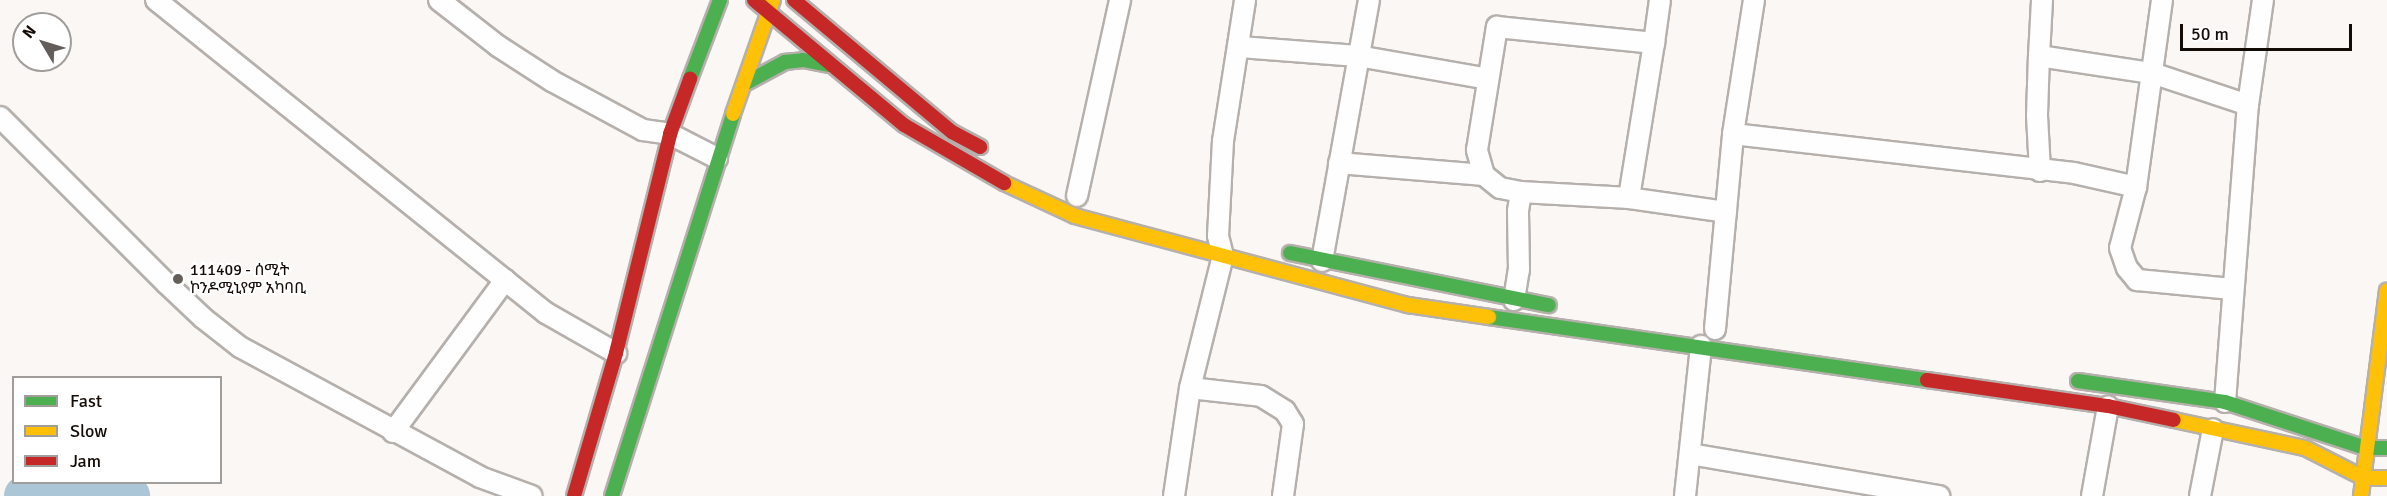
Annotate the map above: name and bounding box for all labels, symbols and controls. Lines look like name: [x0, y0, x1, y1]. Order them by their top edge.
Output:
north arrow: [12, 12, 72, 72]
scale bar: [2183, 12, 2356, 50]
text: N: [18, 22, 41, 43]
text: 50 m: [2191, 23, 2229, 45]
place label: 111409 - ሰሚት ኮንዶሚኒየም አካባቢ: [190, 260, 306, 298]
marker: 111409 - ሰሚት ኮንዶሚኒየም አካባቢ: [171, 272, 185, 286]
legend: [12, 376, 222, 484]
text: Fast: [70, 390, 102, 412]
text: Slow: [70, 420, 107, 442]
text: Jam: [70, 450, 101, 472]

